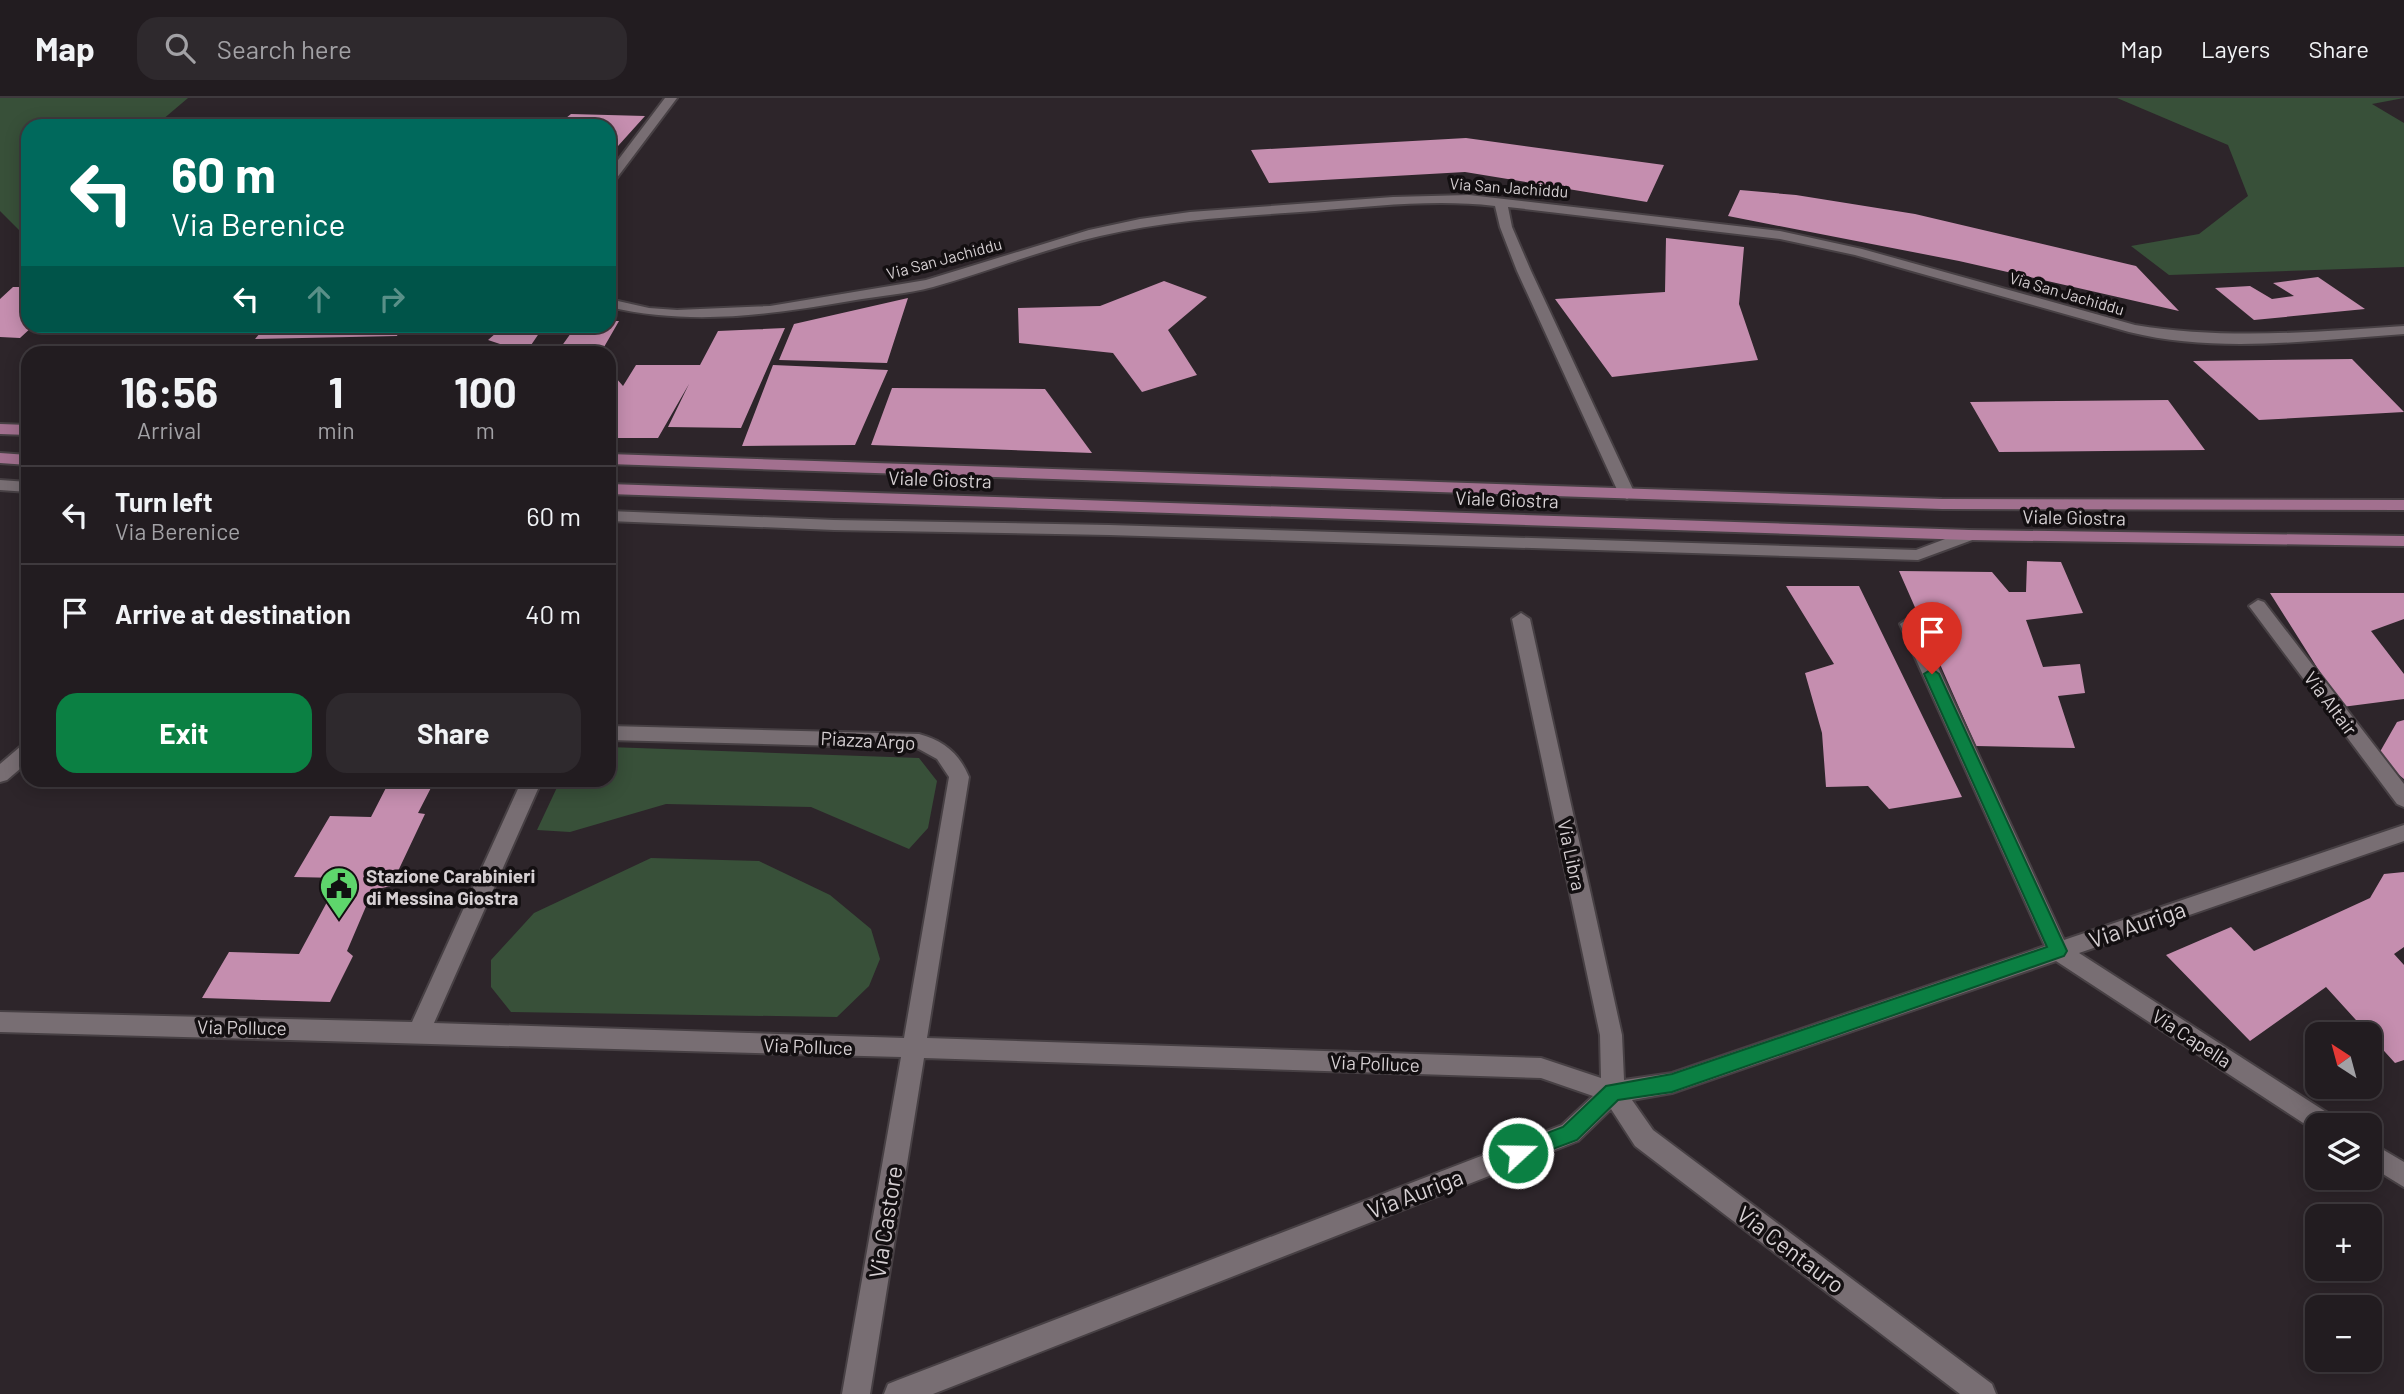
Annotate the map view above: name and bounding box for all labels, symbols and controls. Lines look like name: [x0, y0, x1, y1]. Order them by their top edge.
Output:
search box: [137, 17, 627, 80]
text: Map: [35, 28, 95, 68]
icon: search: [161, 29, 199, 67]
text: Search here: [217, 33, 352, 64]
text: Map: [2120, 34, 2163, 63]
text: Layers: [2201, 34, 2270, 63]
text: Share: [2308, 34, 2369, 63]
text: 60 m: [171, 144, 276, 203]
icon: left: [56, 147, 147, 238]
street label: Via San Jachiddu: [1449, 173, 1569, 201]
text: Via Berenice: [171, 204, 345, 242]
street label: Via San Jachiddu: [884, 233, 1004, 283]
street label: Via San Jachiddu: [2007, 268, 2127, 318]
icon: left: [227, 280, 265, 318]
icon: ahead: [300, 280, 338, 318]
icon: right: [373, 280, 411, 318]
text: 16:56: [120, 366, 218, 416]
text: 1: [329, 366, 343, 416]
text: 100: [454, 366, 517, 416]
text: Arrival: [137, 416, 201, 444]
text: min: [317, 416, 355, 444]
text: m: [476, 416, 495, 444]
street label: Viale Giostra: [888, 466, 992, 492]
text: Turn left: [115, 486, 213, 517]
street label: Viale Giostra: [1455, 486, 1559, 512]
icon: left: [56, 496, 94, 534]
text: 60 m: [526, 500, 581, 531]
street label: Viale Giostra: [2022, 505, 2126, 529]
text: Via Berenice: [115, 517, 240, 545]
icon: arrive: [56, 594, 94, 632]
text: Arrive at destination: [115, 598, 351, 629]
text: 40 m: [525, 598, 581, 629]
pin: [1902, 602, 1962, 674]
icon: arrive: [1913, 613, 1951, 651]
street label: Via Altair: [2300, 667, 2362, 739]
button: Exit: [56, 693, 312, 773]
button: Share: [326, 693, 581, 773]
street label: Piazza Argo: [820, 726, 916, 754]
street label: Via Libra: [1553, 817, 1591, 893]
place label: Stazione Carabinieri di Messina Giostra: [366, 864, 535, 909]
public building icon: Stazione Carabinieri di Messina Giostra: [318, 865, 360, 920]
street label: Via Auriga: [2085, 894, 2189, 954]
street label: Via Capella: [2148, 1004, 2236, 1072]
street label: Via Polluce: [197, 1015, 287, 1039]
north arrow: [2305, 1022, 2382, 1099]
map controls: [2305, 1022, 2382, 1372]
street label: Via Polluce: [763, 1033, 853, 1059]
street label: Via Polluce: [1330, 1050, 1420, 1076]
button: layers: [2305, 1113, 2382, 1190]
position arrow: [1481, 1116, 1555, 1190]
street label: Via Auriga: [1363, 1162, 1467, 1224]
street label: Via Castore: [862, 1164, 908, 1280]
street label: Via Centauro: [1732, 1199, 1850, 1299]
button: +: [2305, 1204, 2382, 1281]
button: −: [2305, 1295, 2382, 1372]

